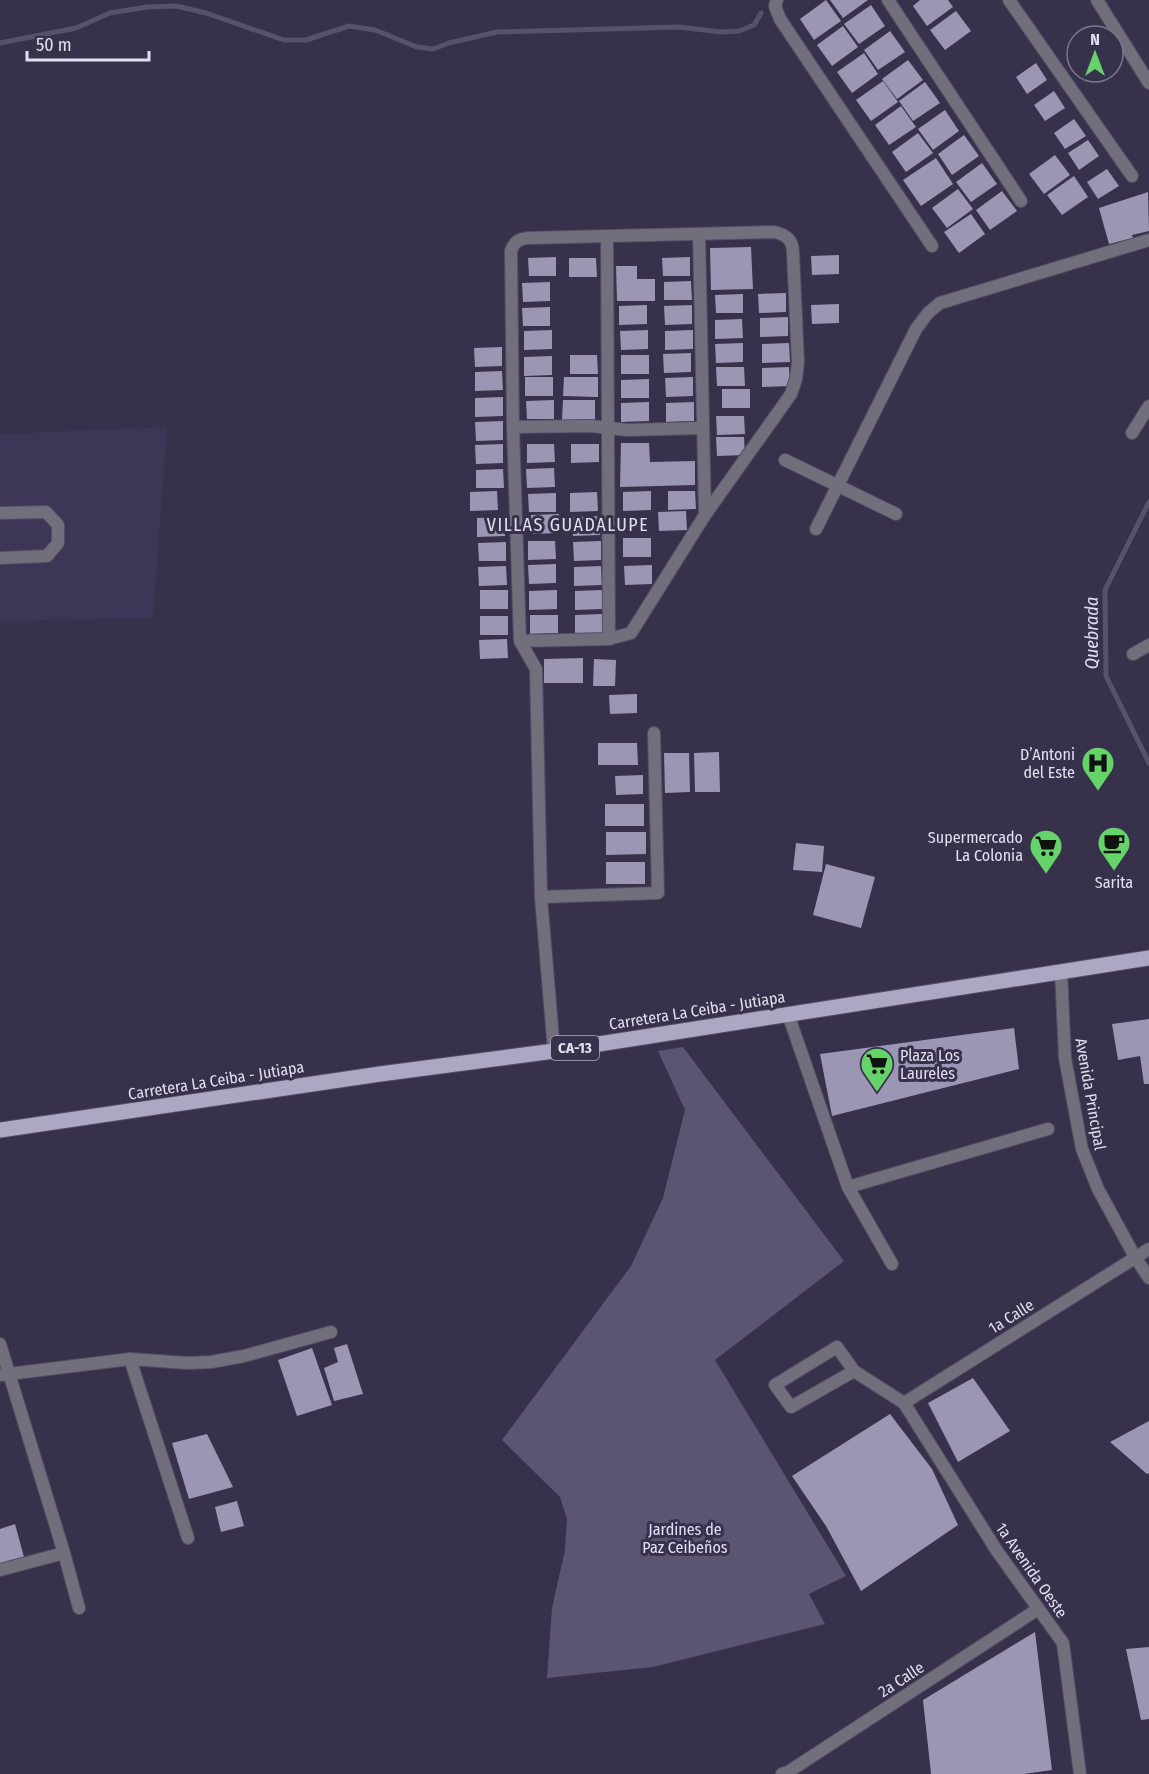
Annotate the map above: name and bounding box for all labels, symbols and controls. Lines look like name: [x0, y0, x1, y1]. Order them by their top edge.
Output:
scale bar: [27, 24, 148, 62]
north arrow: [1065, 24, 1125, 84]
text: N: [1090, 30, 1100, 49]
text: 50 m: [36, 34, 72, 56]
district label: VILLAS GUADALUPE: [487, 514, 649, 536]
water label: Quebrada: [1081, 597, 1103, 669]
place label: D’Antoni del Este: [1020, 745, 1075, 782]
hospital icon: D’Antoni del Este: [1080, 745, 1116, 792]
cafe icon: Sarita: [1096, 825, 1132, 872]
place label: Supermercado La Colonia: [928, 828, 1023, 865]
supermarket icon: Supermercado La Colonia: [1028, 828, 1064, 875]
place label: Sarita: [1095, 873, 1133, 892]
street label: Carretera La Ceiba - Jutiapa: [608, 987, 787, 1034]
road number: CA-13: [551, 1036, 599, 1060]
street label: Avenida Principal: [1071, 1037, 1110, 1152]
supermarket icon: Plaza Los Laureles: [859, 1046, 895, 1093]
place label: Plaza Los Laureles: [900, 1046, 960, 1083]
street label: Carretera La Ceiba - Jutiapa: [127, 1057, 306, 1104]
street label: 1a Calle: [985, 1295, 1037, 1338]
street label: 1a Avenida Oeste: [992, 1519, 1071, 1621]
park label: Jardines de Paz Ceibeños: [642, 1520, 728, 1557]
street label: 2a Calle: [875, 1658, 928, 1701]

